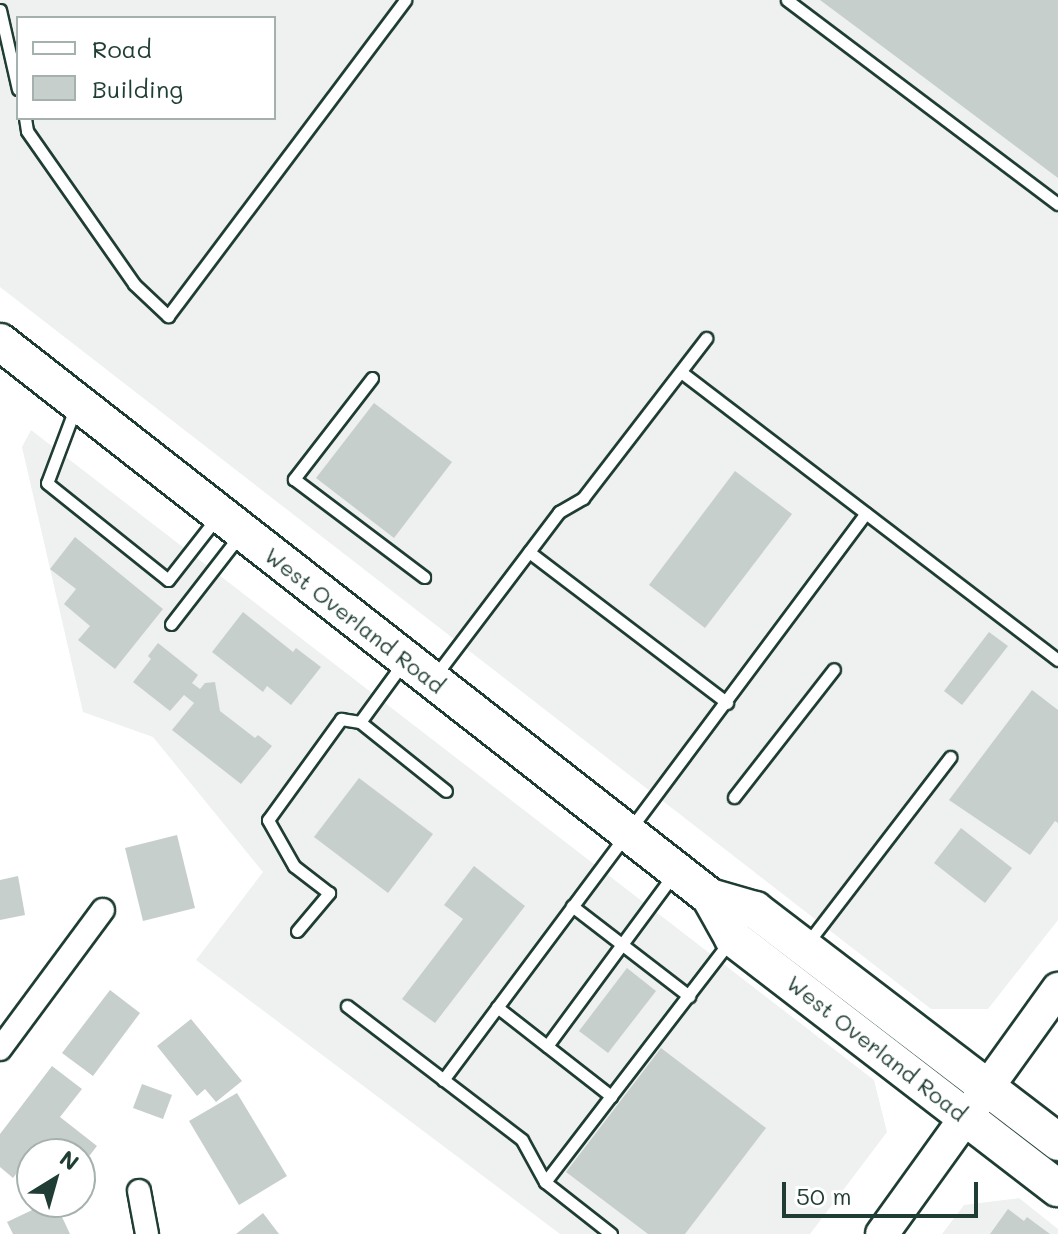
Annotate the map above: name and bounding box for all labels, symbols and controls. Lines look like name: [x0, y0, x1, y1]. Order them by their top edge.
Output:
legend: [16, 16, 276, 120]
text: Road: [92, 33, 152, 64]
text: Building: [92, 73, 183, 104]
street label: West Overland Road: [260, 541, 450, 699]
street label: West Overland Road: [782, 969, 972, 1127]
north arrow: [16, 1138, 96, 1218]
text: N: [54, 1143, 85, 1177]
scale bar: [786, 1166, 982, 1216]
text: 50 m: [796, 1180, 852, 1211]

